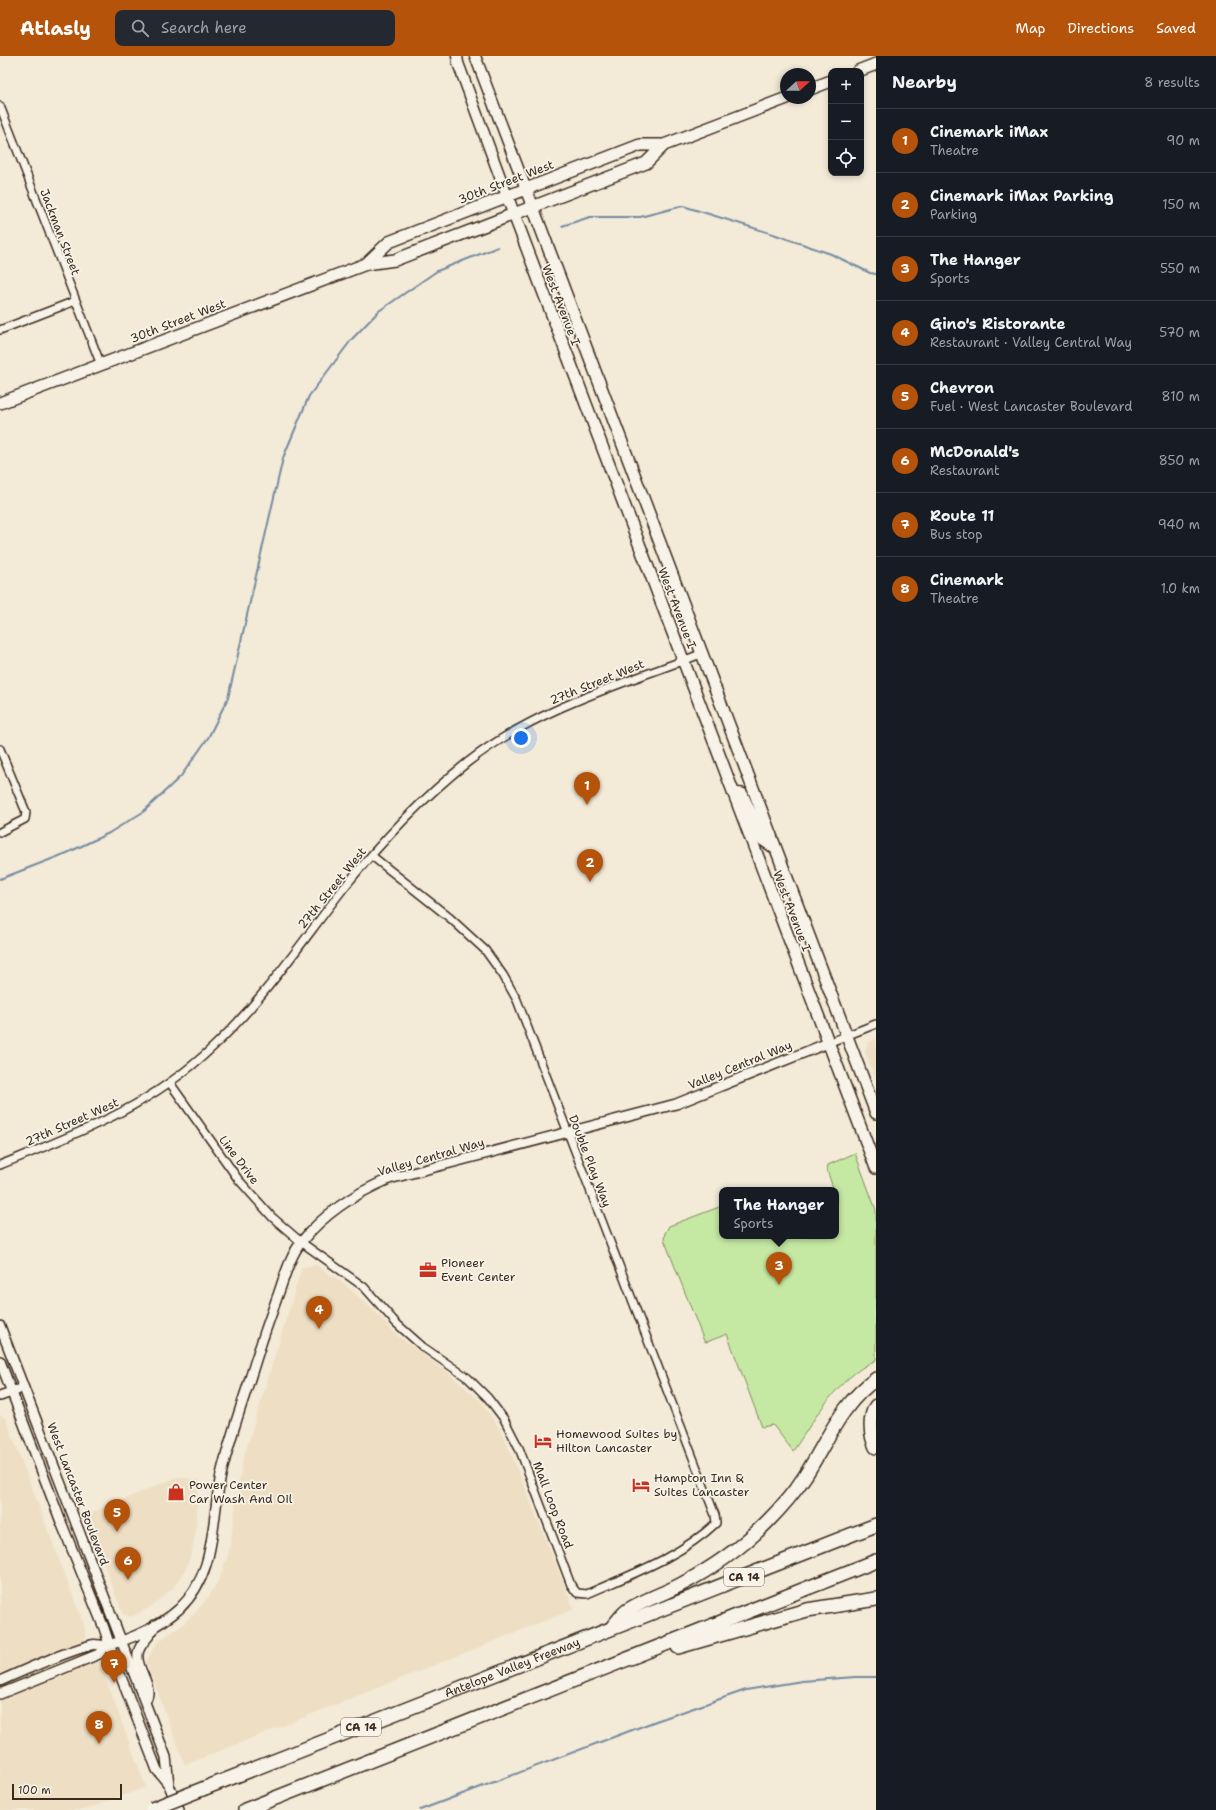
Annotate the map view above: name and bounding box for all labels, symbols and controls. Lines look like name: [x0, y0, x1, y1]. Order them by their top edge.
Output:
search box: [115, 10, 395, 46]
text: Atlasly: [20, 16, 91, 41]
icon: search: [129, 17, 151, 39]
text: Search here: [161, 18, 247, 38]
text: Map: [1016, 19, 1046, 37]
text: Directions: [1068, 19, 1134, 37]
text: Saved: [1156, 19, 1196, 37]
north arrow: [780, 68, 816, 104]
map controls: [828, 68, 864, 176]
button: +: [828, 68, 864, 104]
text: Nearby: [892, 71, 957, 93]
text: 8 results: [1144, 74, 1200, 91]
button: −: [828, 104, 864, 140]
text: Cinemark iMax: [930, 122, 1048, 142]
text: 1: [902, 132, 908, 149]
text: 90 m: [1166, 132, 1200, 149]
button: locate: [828, 140, 864, 176]
text: Theatre: [930, 142, 979, 159]
street label: 30th Street West: [456, 156, 556, 208]
street label: Jackman Street: [36, 186, 84, 278]
text: Cinemark iMax Parking: [930, 186, 1113, 206]
text: 2: [900, 196, 910, 213]
text: 150 m: [1162, 196, 1200, 213]
text: Parking: [930, 206, 977, 223]
text: The Hanger: [930, 250, 1021, 270]
text: 3: [900, 260, 910, 277]
text: 550 m: [1160, 260, 1200, 277]
street label: West Avenue I: [538, 262, 584, 348]
text: Sports: [930, 270, 970, 287]
street label: 30th Street West: [128, 295, 228, 347]
text: Gino's Ristorante: [930, 314, 1066, 334]
text: 4: [900, 324, 910, 341]
text: 570 m: [1159, 324, 1200, 341]
text: Restaurant · Valley Central Way: [930, 334, 1132, 351]
text: Chevron: [930, 378, 994, 398]
text: 5: [901, 388, 909, 405]
text: 810 m: [1162, 388, 1200, 405]
text: Fuel · West Lancaster Boulevard: [930, 398, 1132, 415]
text: McDonald's: [930, 442, 1020, 462]
text: 6: [900, 452, 910, 469]
text: 850 m: [1159, 452, 1200, 469]
text: Restaurant: [930, 462, 1000, 479]
text: Route 11: [930, 506, 994, 526]
text: 7: [900, 516, 910, 533]
text: 940 m: [1158, 516, 1200, 533]
text: Bus stop: [930, 526, 982, 543]
street label: West Avenue I: [654, 565, 700, 651]
text: Cinemark: [930, 570, 1004, 590]
text: 8: [900, 580, 910, 597]
text: 1.0 km: [1161, 580, 1200, 597]
text: Theatre: [930, 590, 979, 607]
street label: 27th Street West: [547, 656, 647, 708]
your location: [511, 728, 531, 748]
pin: 1: [574, 772, 600, 805]
street label: 27th Street West: [294, 844, 370, 932]
pin: 2: [577, 849, 603, 882]
street label: West Avenue I: [769, 868, 815, 954]
street label: Valley Central Way: [686, 1037, 794, 1093]
street label: 27th Street West: [23, 1094, 121, 1150]
street label: Double Play Way: [565, 1113, 615, 1209]
street label: Line Drive: [215, 1132, 263, 1188]
street label: Valley Central Way: [376, 1134, 486, 1180]
popup: [719, 1187, 839, 1239]
text: The Hanger: [734, 1195, 824, 1215]
text: Sports: [734, 1215, 773, 1232]
pin: 3: [766, 1252, 792, 1285]
place label: Pioneer Event Center: [441, 1255, 516, 1285]
office icon: Pioneer Event Center: [418, 1260, 438, 1280]
pin: 4: [306, 1296, 332, 1329]
street label: West Lancaster Boulevard: [43, 1420, 113, 1568]
place label: Homewood Suites by Hilton Lancaster: [556, 1426, 677, 1456]
hotel icon: Homewood Suites by Hilton Lancaster: [533, 1431, 553, 1451]
street label: Mall Loop Road: [529, 1459, 577, 1551]
place label: Hampton Inn & Suites Lancaster: [654, 1470, 750, 1500]
hotel icon: Hampton Inn & Suites Lancaster: [631, 1475, 651, 1495]
place label: Power Center Car Wash And Oil: [189, 1477, 293, 1507]
shop icon: Power Center Car Wash And Oil: [166, 1482, 186, 1502]
pin: 5: [104, 1499, 130, 1532]
pin: 6: [115, 1547, 141, 1580]
road number: CA 14: [724, 1568, 764, 1586]
street label: Antelope Valley Freeway: [442, 1634, 582, 1701]
pin: 7: [101, 1650, 127, 1683]
pin: 8: [86, 1711, 112, 1744]
road number: CA 14: [341, 1718, 381, 1736]
scale bar: [12, 1782, 122, 1801]
text: 100 m: [18, 1783, 51, 1798]

